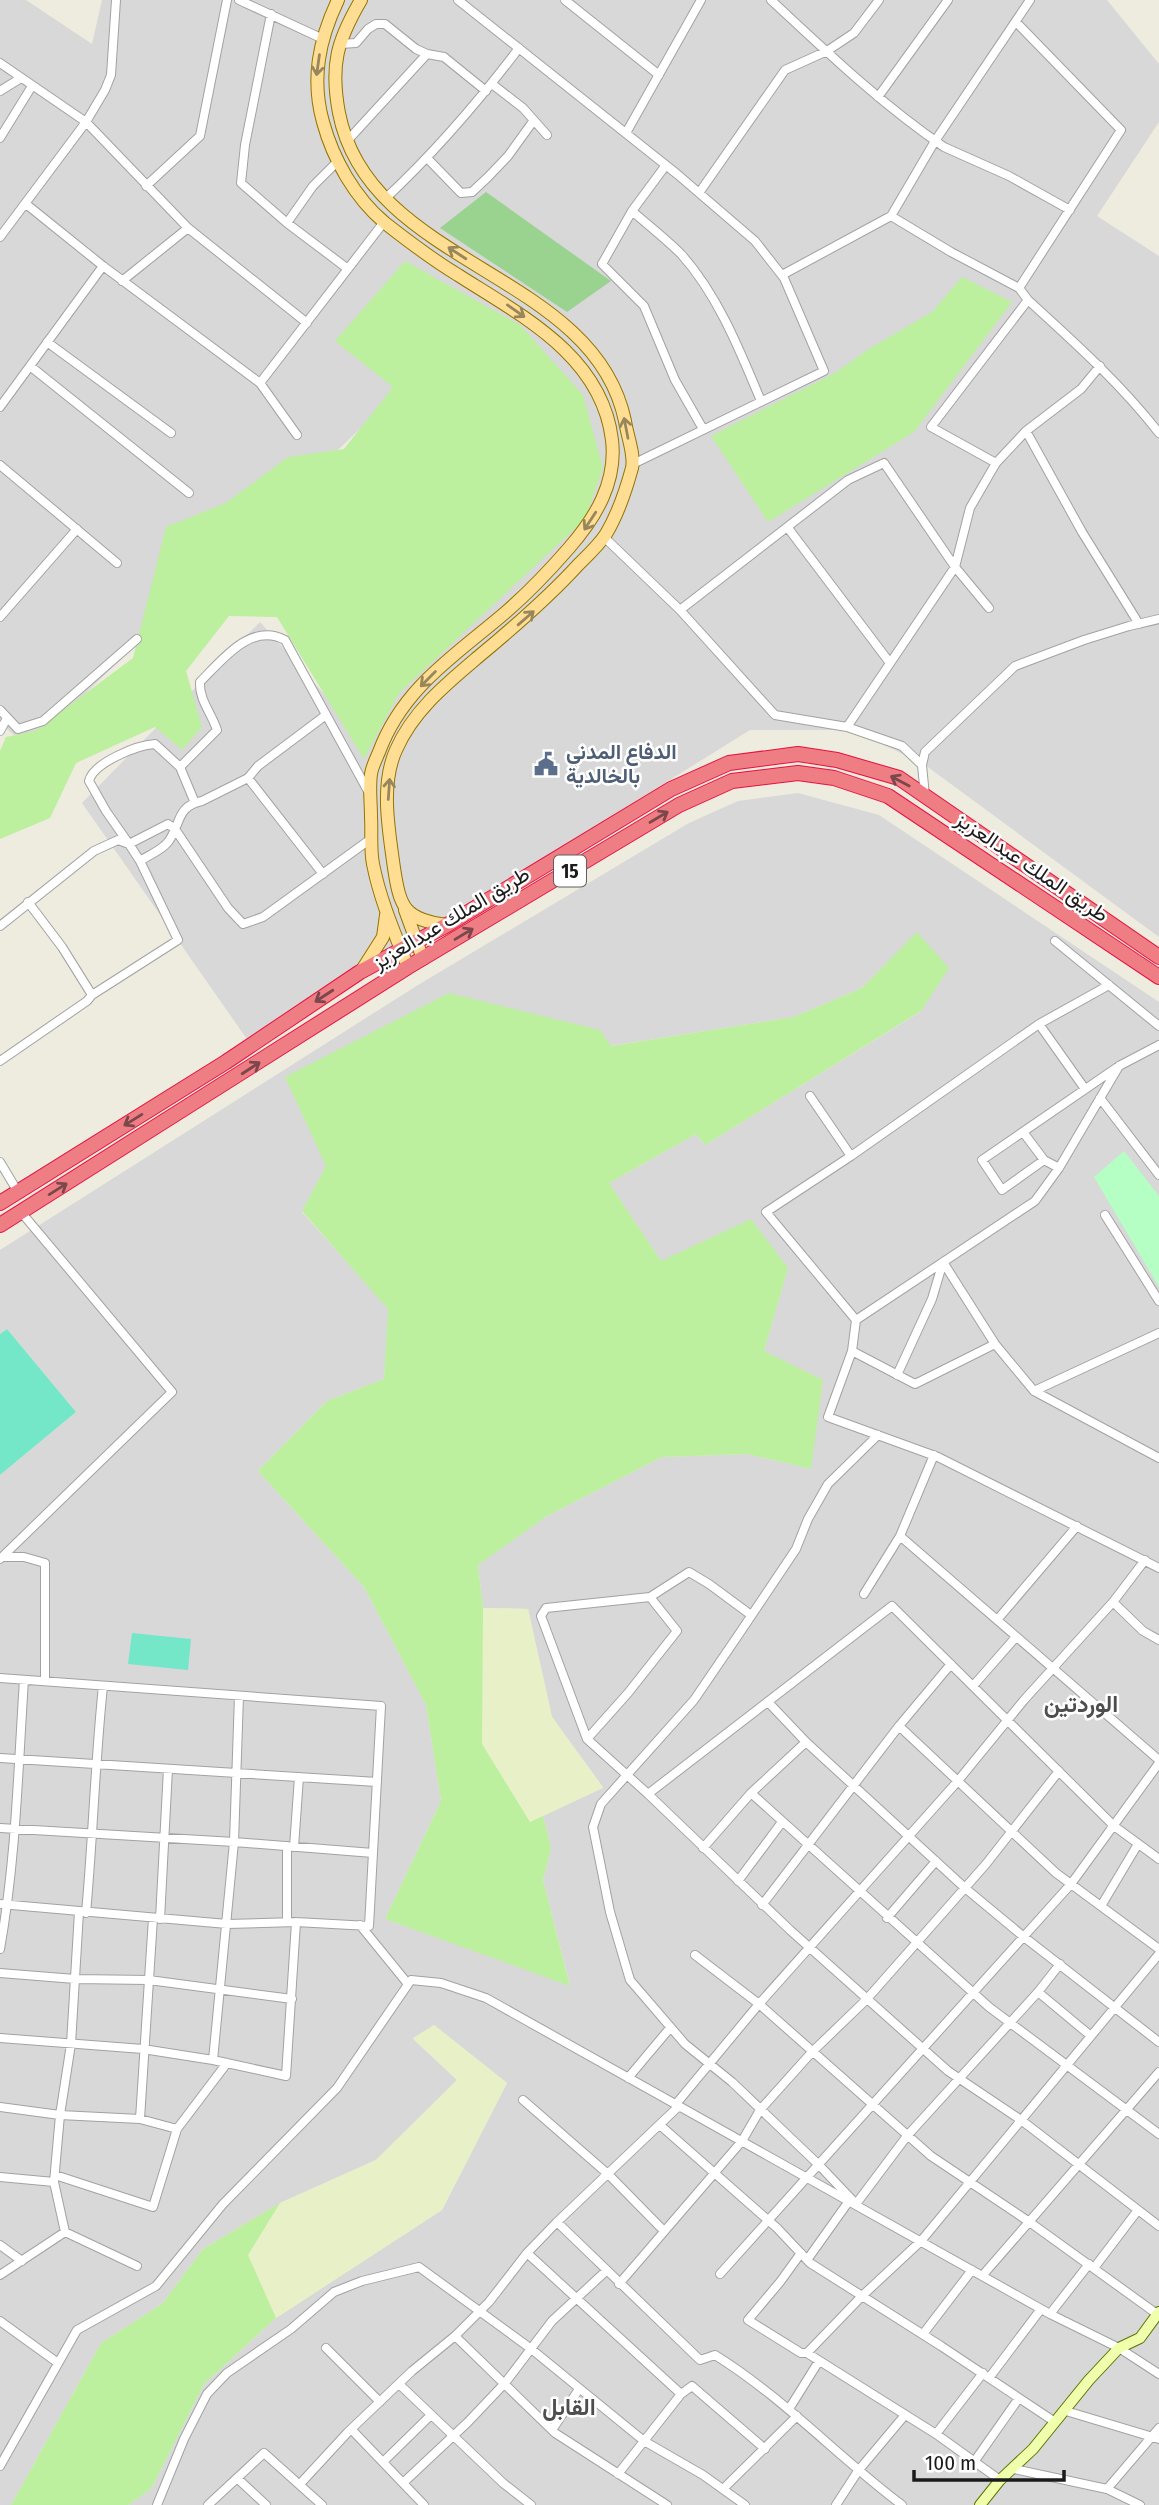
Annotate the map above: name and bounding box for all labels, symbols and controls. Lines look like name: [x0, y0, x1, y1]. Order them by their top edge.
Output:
one-way arrow: [311, 53, 324, 76]
one-way arrow: [448, 246, 468, 260]
one-way arrow: [506, 304, 525, 318]
one-way arrow: [619, 417, 632, 440]
one-way arrow: [583, 511, 598, 530]
one-way arrow: [517, 610, 535, 626]
one-way arrow: [419, 670, 436, 687]
place label: الدفاع المدني بالخالدية: [566, 739, 677, 789]
public building icon: الدفاع المدني بالخالدية: [532, 750, 560, 778]
one-way arrow: [891, 774, 911, 788]
one-way arrow: [383, 779, 396, 801]
street label: طريق الملك عبدالعزيز: [950, 806, 1113, 928]
one-way arrow: [648, 810, 668, 824]
road number: 15: [554, 856, 586, 886]
street label: طريق الملك عبدالعزيز: [367, 861, 534, 976]
one-way arrow: [454, 927, 474, 941]
one-way arrow: [315, 989, 334, 1004]
one-way arrow: [240, 1061, 260, 1075]
one-way arrow: [124, 1112, 143, 1127]
one-way arrow: [47, 1182, 67, 1196]
district label: الوردتين: [1044, 1690, 1118, 1719]
district label: القابل: [542, 2393, 596, 2421]
scale bar: [914, 2438, 1064, 2482]
text: 100 m: [925, 2450, 976, 2476]

